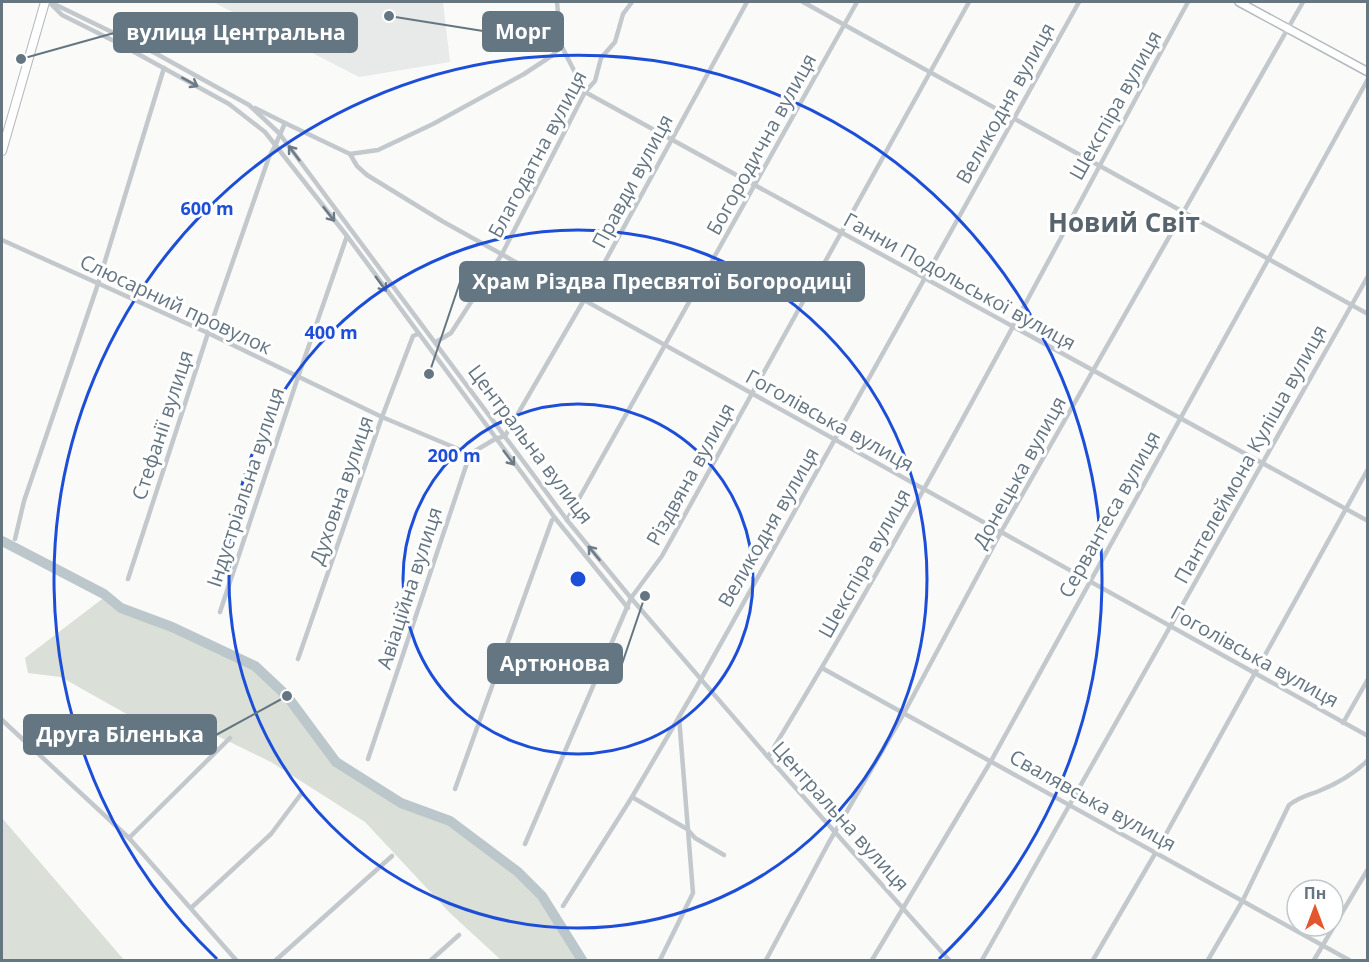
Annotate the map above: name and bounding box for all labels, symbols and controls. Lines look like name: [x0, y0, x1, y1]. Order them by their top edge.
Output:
callout: Морг: [483, 12, 563, 51]
callout: вулиця Центральна: [114, 13, 357, 52]
text: Морг: [495, 17, 551, 45]
text: вулиця Центральна: [126, 18, 346, 46]
street label: Великодня вулиця: [949, 18, 1061, 188]
street label: Шекспіра вулиця: [1063, 25, 1167, 185]
street label: Богородична вулиця: [700, 48, 822, 240]
street label: Благодатна вулиця: [481, 66, 593, 242]
one-way arrow: [180, 77, 198, 88]
street label: Правди вулиця: [585, 109, 679, 253]
one-way arrow: [288, 146, 301, 162]
text: 600 m: [180, 196, 234, 220]
district label: Новий Світ: [1048, 204, 1200, 240]
one-way arrow: [322, 206, 335, 222]
street label: Ганни Подольської вулиця: [839, 206, 1081, 356]
street label: Слюсарний провулок: [76, 248, 277, 361]
callout: Храм Різдва Пресвятої Богородиці: [460, 262, 864, 301]
text: Храм Різдва Пресвятої Богородиці: [472, 267, 852, 295]
one-way arrow: [375, 275, 387, 291]
text: 400 m: [304, 320, 358, 344]
street label: Пантелеймона Куліша вулиця: [1167, 320, 1333, 588]
street label: Стефанії вулиця: [125, 347, 199, 503]
street label: Центральна вулиця: [462, 359, 600, 529]
street label: Гоголівська вулиця: [741, 363, 919, 477]
street label: Індустріальна вулиця: [200, 384, 290, 590]
street label: Донецька вулиця: [966, 391, 1072, 553]
street label: Різдвяна вулиця: [640, 398, 740, 550]
street label: Духовна вулиця: [303, 412, 379, 568]
street label: Сервантеса вулиця: [1052, 426, 1166, 602]
street label: Великодня вулиця: [711, 442, 825, 612]
text: 200 m: [427, 443, 481, 467]
one-way arrow: [503, 449, 515, 465]
street label: Шекспіра вулиця: [812, 483, 916, 643]
street label: Авіаційна вулиця: [370, 504, 448, 672]
one-way arrow: [587, 546, 601, 561]
centre of rings: [568, 569, 588, 589]
street label: Гоголівська вулиця: [1166, 599, 1344, 713]
callout: Артюнова: [488, 644, 622, 683]
text: Артюнова: [500, 649, 610, 677]
callout: Друга Біленька: [24, 715, 216, 754]
text: Друга Біленька: [36, 720, 204, 748]
street label: Центральна вулиця: [766, 735, 916, 897]
street label: Свалявська вулиця: [1005, 743, 1181, 857]
north arrow: [1285, 878, 1345, 938]
text: Пн: [1304, 882, 1326, 904]

